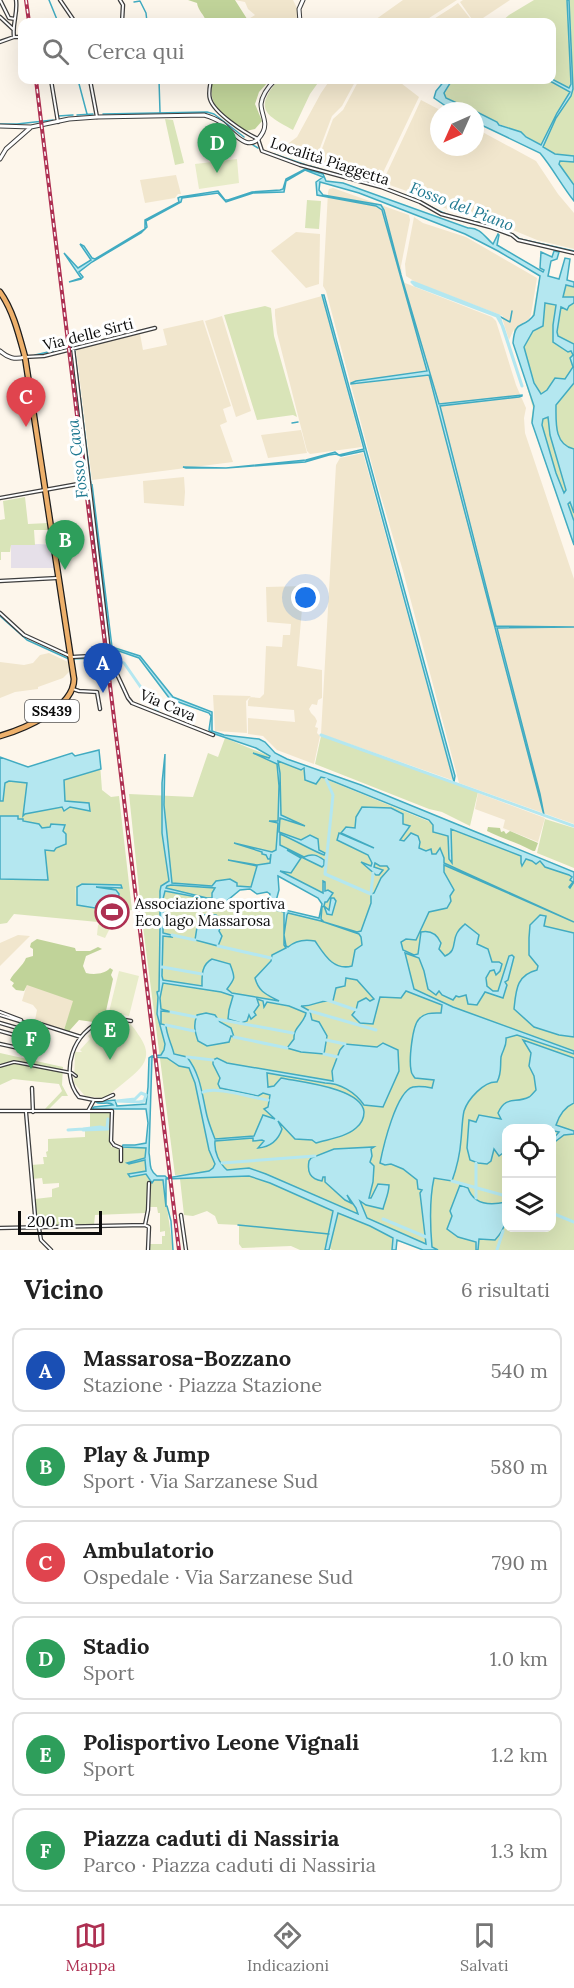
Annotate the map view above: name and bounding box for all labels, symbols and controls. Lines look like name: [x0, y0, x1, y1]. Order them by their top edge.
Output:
search box: [18, 18, 556, 84]
icon: search: [39, 35, 72, 68]
text: Cerca qui: [87, 37, 184, 65]
north arrow: [430, 102, 484, 156]
pin: D: [198, 124, 236, 173]
street label: Località Piaggetta: [268, 133, 392, 189]
water label: Fosso del Piano: [407, 177, 517, 235]
street label: Via delle Sirti: [40, 314, 135, 355]
pin: C: [6, 378, 46, 427]
water label: Fosso Cava: [62, 418, 92, 500]
pin: B: [46, 520, 84, 570]
your location: [291, 583, 320, 612]
pin: A: [84, 644, 122, 693]
street label: Via Cava: [136, 684, 199, 725]
road number: SS439: [25, 700, 79, 722]
sports icon: Associazione sportiva Eco lago Massarosa: [94, 894, 130, 930]
place label: Associazione sportiva Eco lago Massarosa: [134, 894, 286, 930]
pin: E: [90, 1010, 130, 1060]
pin: F: [12, 1020, 51, 1069]
map controls: [502, 1124, 556, 1232]
button: locate: [502, 1124, 556, 1178]
button: layers: [502, 1178, 556, 1232]
scale bar: [18, 1208, 102, 1236]
text: 200 m: [27, 1211, 74, 1231]
text: Vicino: [24, 1273, 104, 1306]
text: 6 risultati: [461, 1277, 550, 1302]
text: Massarosa-Bozzano: [83, 1344, 291, 1372]
text: A: [39, 1358, 52, 1383]
text: 540 m: [491, 1358, 548, 1383]
text: Stazione · Piazza Stazione: [83, 1372, 322, 1397]
text: Play & Jump: [83, 1440, 210, 1468]
text: B: [39, 1454, 52, 1479]
text: 580 m: [490, 1454, 548, 1479]
text: Sport · Via Sarzanese Sud: [83, 1468, 318, 1493]
text: Ambulatorio: [83, 1536, 214, 1564]
text: C: [39, 1550, 52, 1575]
text: 790 m: [492, 1550, 548, 1575]
text: Ospedale · Via Sarzanese Sud: [83, 1564, 353, 1589]
text: Stadio: [83, 1632, 149, 1660]
text: D: [38, 1646, 53, 1671]
text: 1.0 km: [490, 1646, 548, 1671]
text: Sport: [83, 1660, 134, 1685]
text: Polisportivo Leone Vignali: [83, 1728, 359, 1756]
text: E: [39, 1742, 52, 1767]
text: 1.2 km: [491, 1742, 548, 1767]
text: Sport: [83, 1756, 134, 1781]
text: Piazza caduti di Nassiria: [83, 1824, 339, 1852]
text: F: [40, 1838, 51, 1863]
text: 1.3 km: [491, 1838, 548, 1863]
text: Parco · Piazza caduti di Nassiria: [83, 1852, 376, 1877]
tab: Mappa: [66, 1919, 116, 1975]
tab: Indicazioni: [247, 1919, 329, 1975]
tab: Salvati: [460, 1919, 508, 1975]

